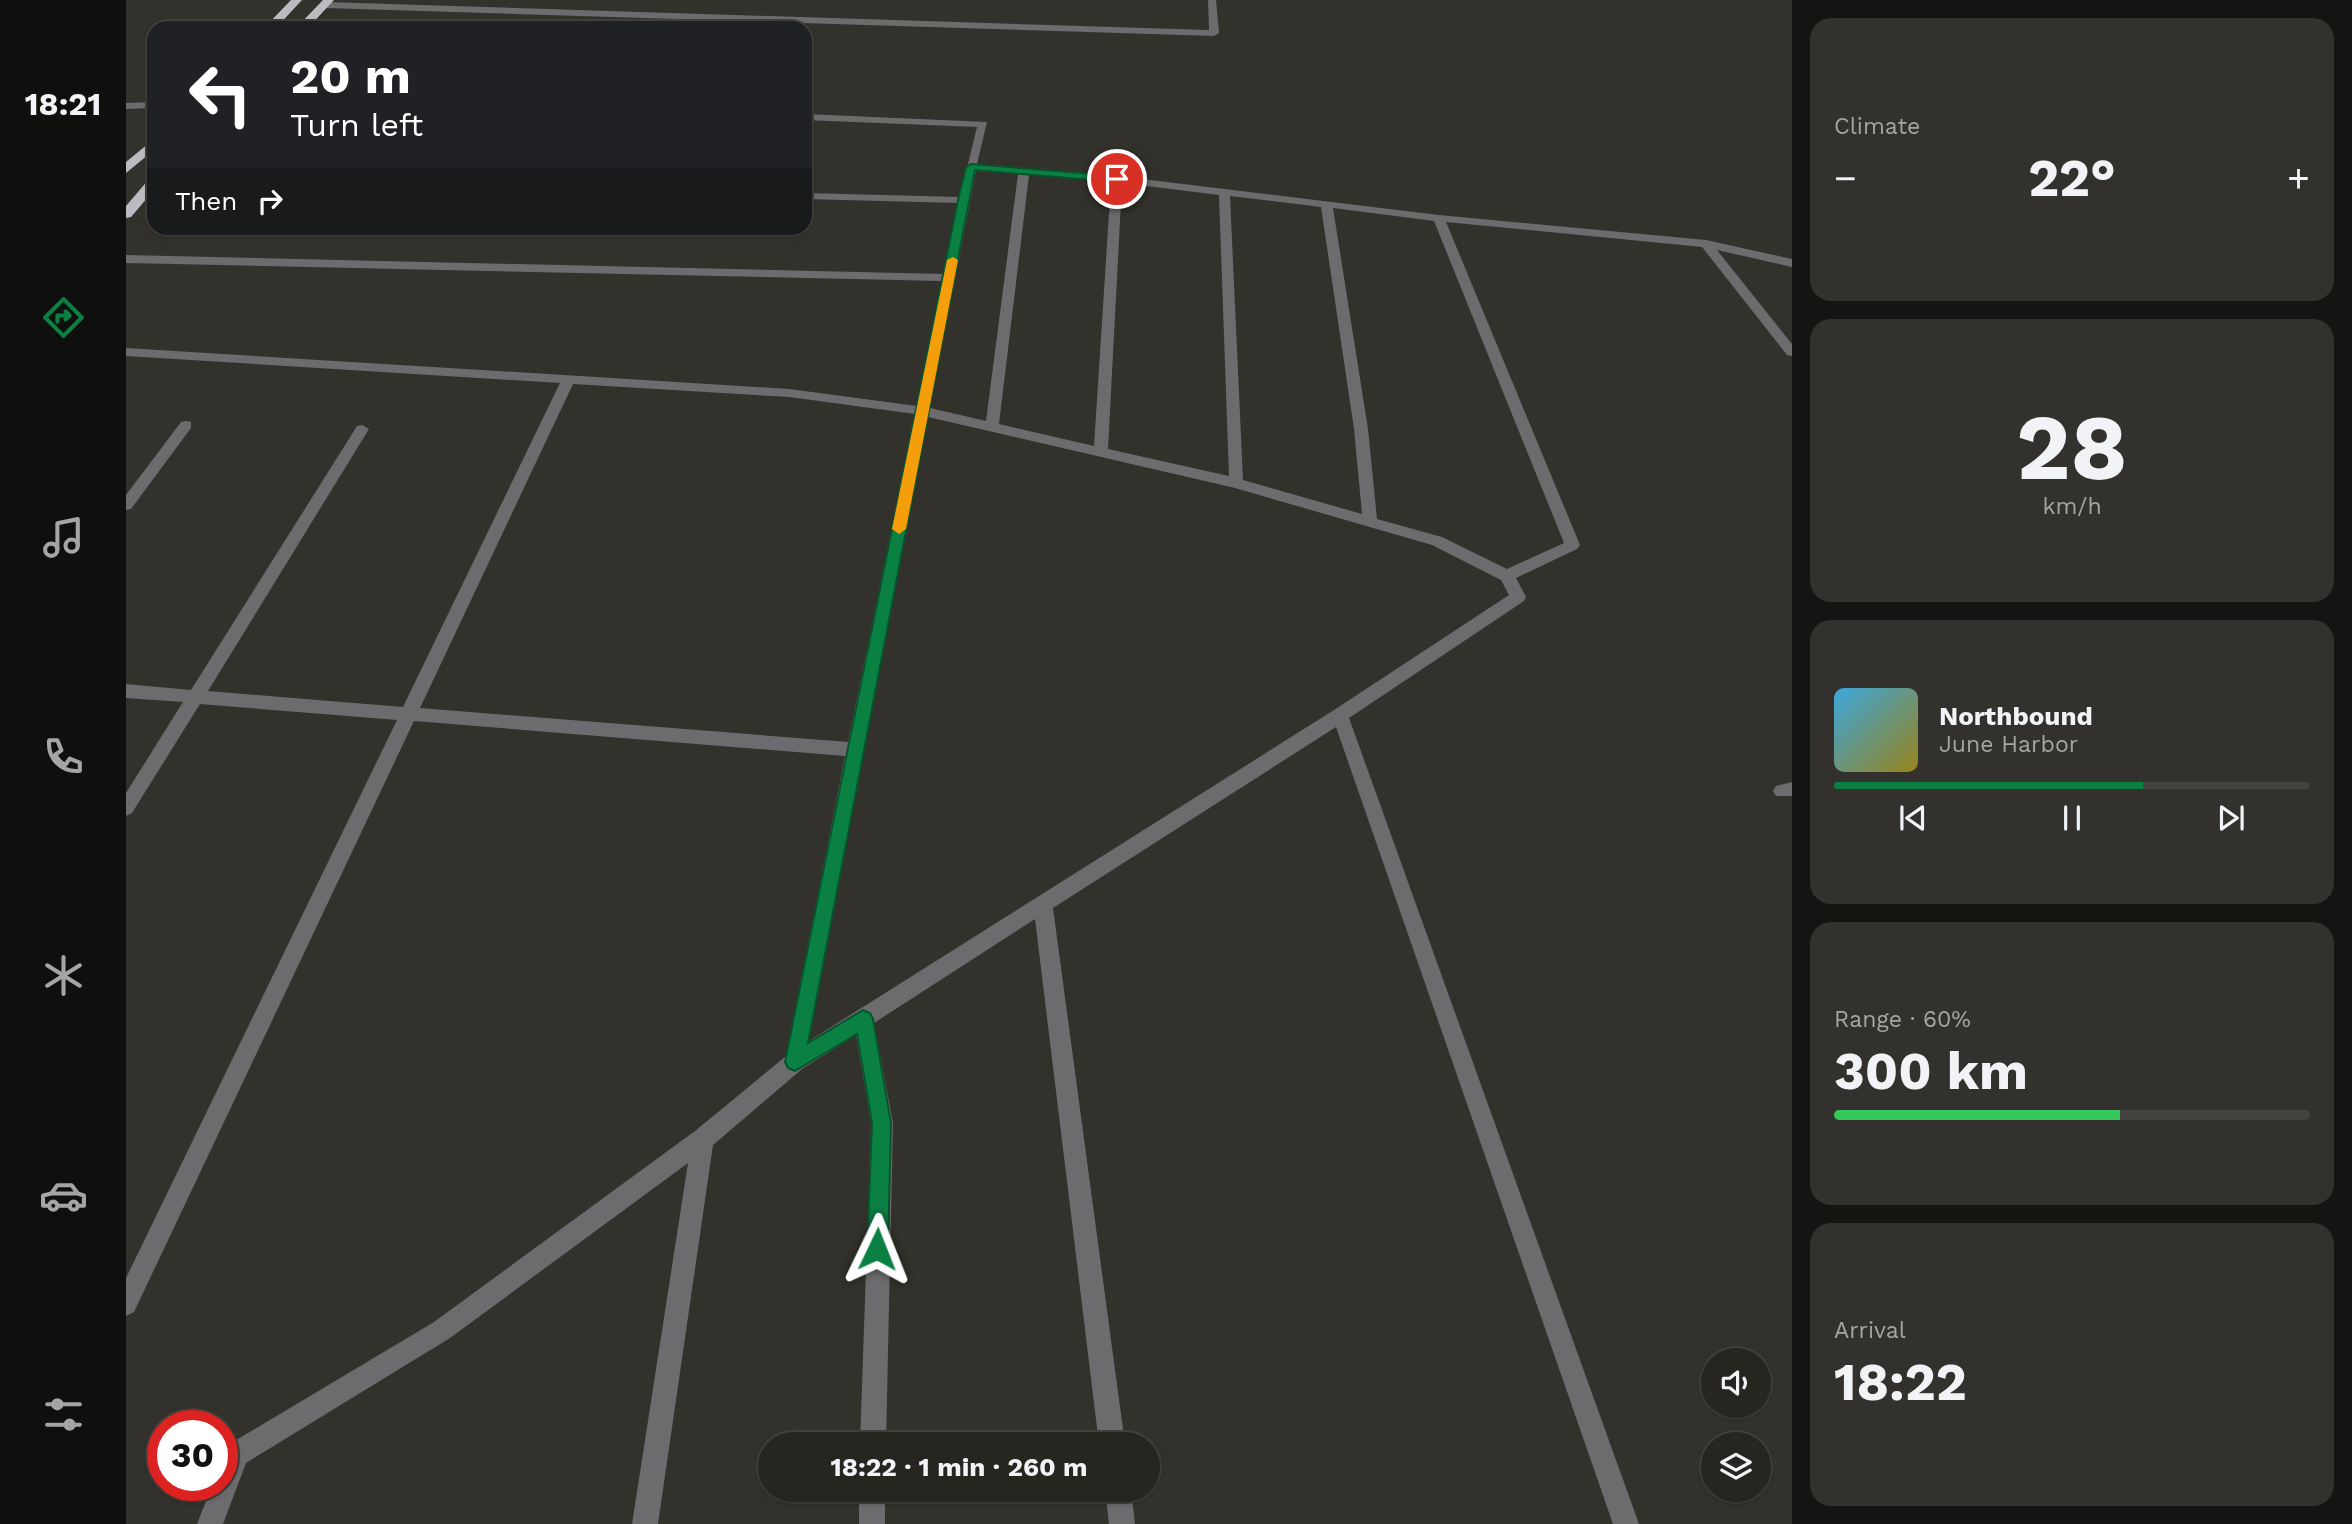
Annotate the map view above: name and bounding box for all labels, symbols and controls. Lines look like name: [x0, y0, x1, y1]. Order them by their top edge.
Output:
text: 20 m: [290, 47, 411, 105]
icon: left: [175, 49, 266, 140]
text: 18:21: [25, 85, 101, 123]
text: Turn left: [290, 106, 423, 144]
text: Climate: [1834, 113, 1920, 140]
text: 22°: [2028, 148, 2116, 209]
pin: [1087, 149, 1147, 209]
text: −: [1834, 156, 1857, 200]
text: +: [2287, 156, 2310, 200]
icon: arrive: [1098, 160, 1136, 198]
icon: right: [251, 182, 289, 220]
text: Then: [175, 186, 237, 216]
icon: directions: [39, 293, 88, 342]
text: 28: [2016, 394, 2128, 501]
text: km/h: [2042, 493, 2102, 520]
icon: music: [39, 513, 88, 562]
text: Northbound: [1939, 701, 2093, 731]
text: June Harbor: [1939, 731, 2078, 758]
icon: phone: [39, 732, 88, 781]
icon: previous: [1894, 799, 1932, 837]
icon: pause: [2053, 799, 2091, 837]
icon: next: [2212, 799, 2250, 837]
icon: climate: [39, 951, 88, 1000]
text: Range · 60%: [1834, 1006, 1971, 1033]
text: 300 km: [1834, 1041, 2028, 1102]
icon: car: [39, 1171, 88, 1220]
position arrow: [840, 1212, 914, 1286]
text: Arrival: [1834, 1317, 1906, 1344]
map controls: [1701, 1348, 1771, 1502]
button: sound: [1701, 1348, 1771, 1418]
text: 18:22: [1834, 1352, 1967, 1413]
icon: filters: [39, 1390, 88, 1439]
speed limit sign: 30: [147, 1410, 238, 1501]
button: layers: [1701, 1432, 1771, 1502]
text: 18:22 · 1 min · 260 m: [830, 1452, 1088, 1482]

